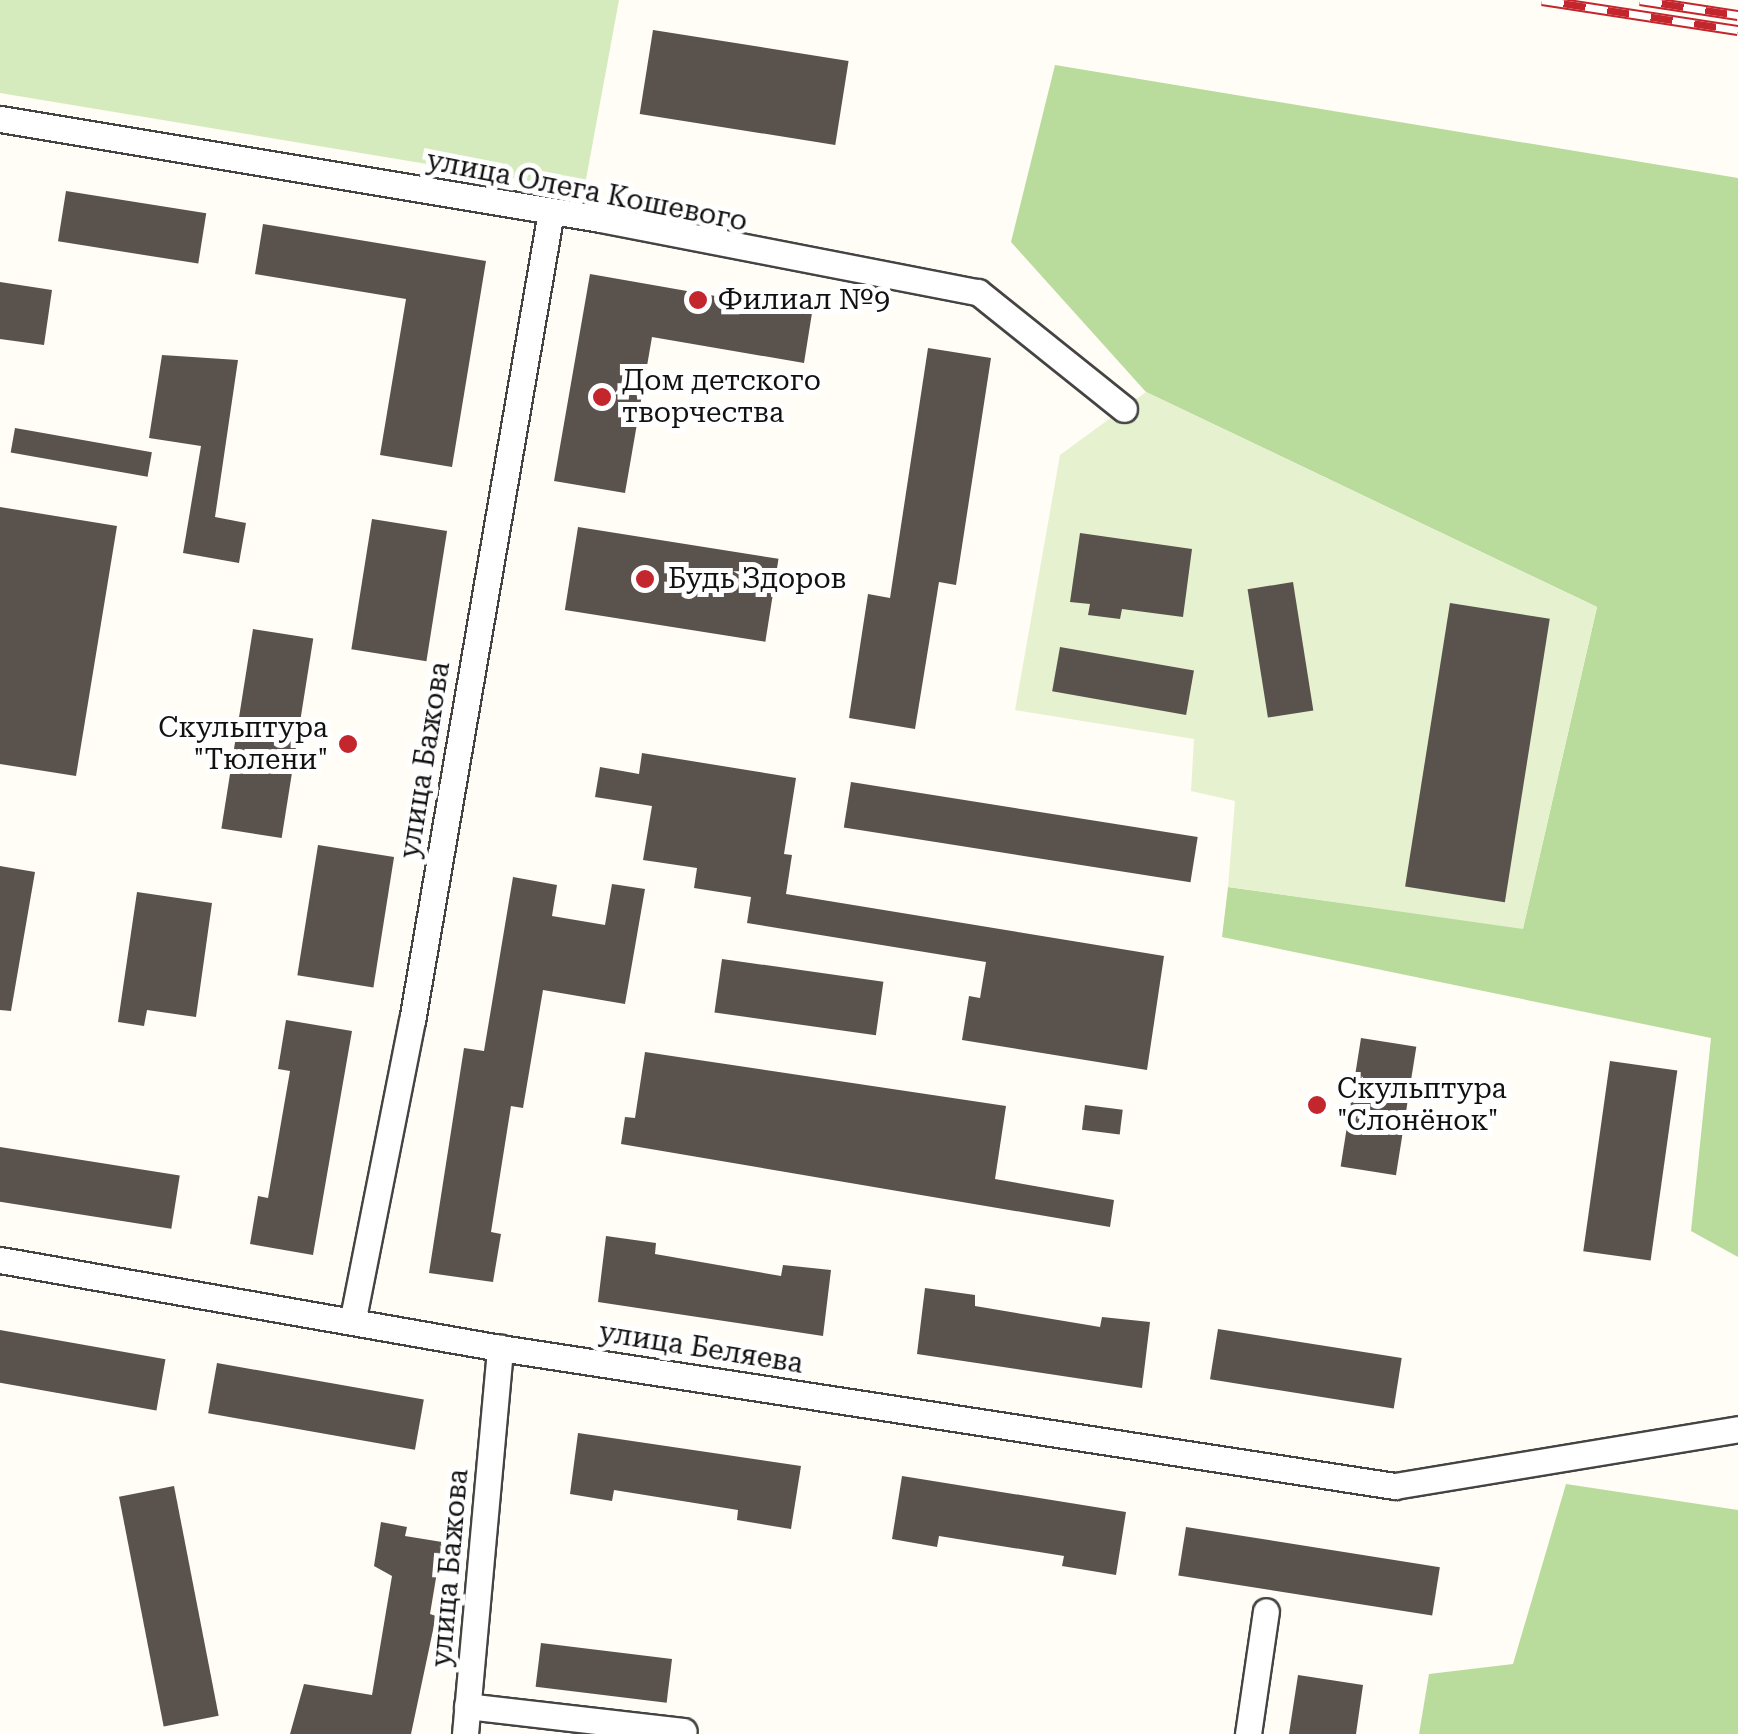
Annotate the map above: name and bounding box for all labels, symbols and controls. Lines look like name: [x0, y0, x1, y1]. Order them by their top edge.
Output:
street label: улица Олега Кошевого: [424, 143, 750, 239]
place label: Филиал №9: [718, 283, 890, 317]
marker: Филиал №9: [687, 289, 709, 311]
place label: Дом детского творчества: [622, 364, 821, 430]
marker: Дом детского творчества: [591, 386, 613, 408]
place label: Будь Здоров: [668, 562, 847, 596]
marker: Будь Здоров: [632, 566, 658, 592]
street label: улица Бажова: [393, 659, 457, 861]
place label: Скульптура "Тюлени": [158, 711, 328, 777]
marker: Скульптура "Тюлени": [337, 733, 359, 755]
place label: Скульптура "Слонёнок": [1337, 1072, 1507, 1138]
marker: Скульптура "Слонёнок": [1306, 1094, 1328, 1116]
street label: улица Беляева: [597, 1315, 805, 1381]
street label: улица Бажова: [425, 1468, 475, 1668]

